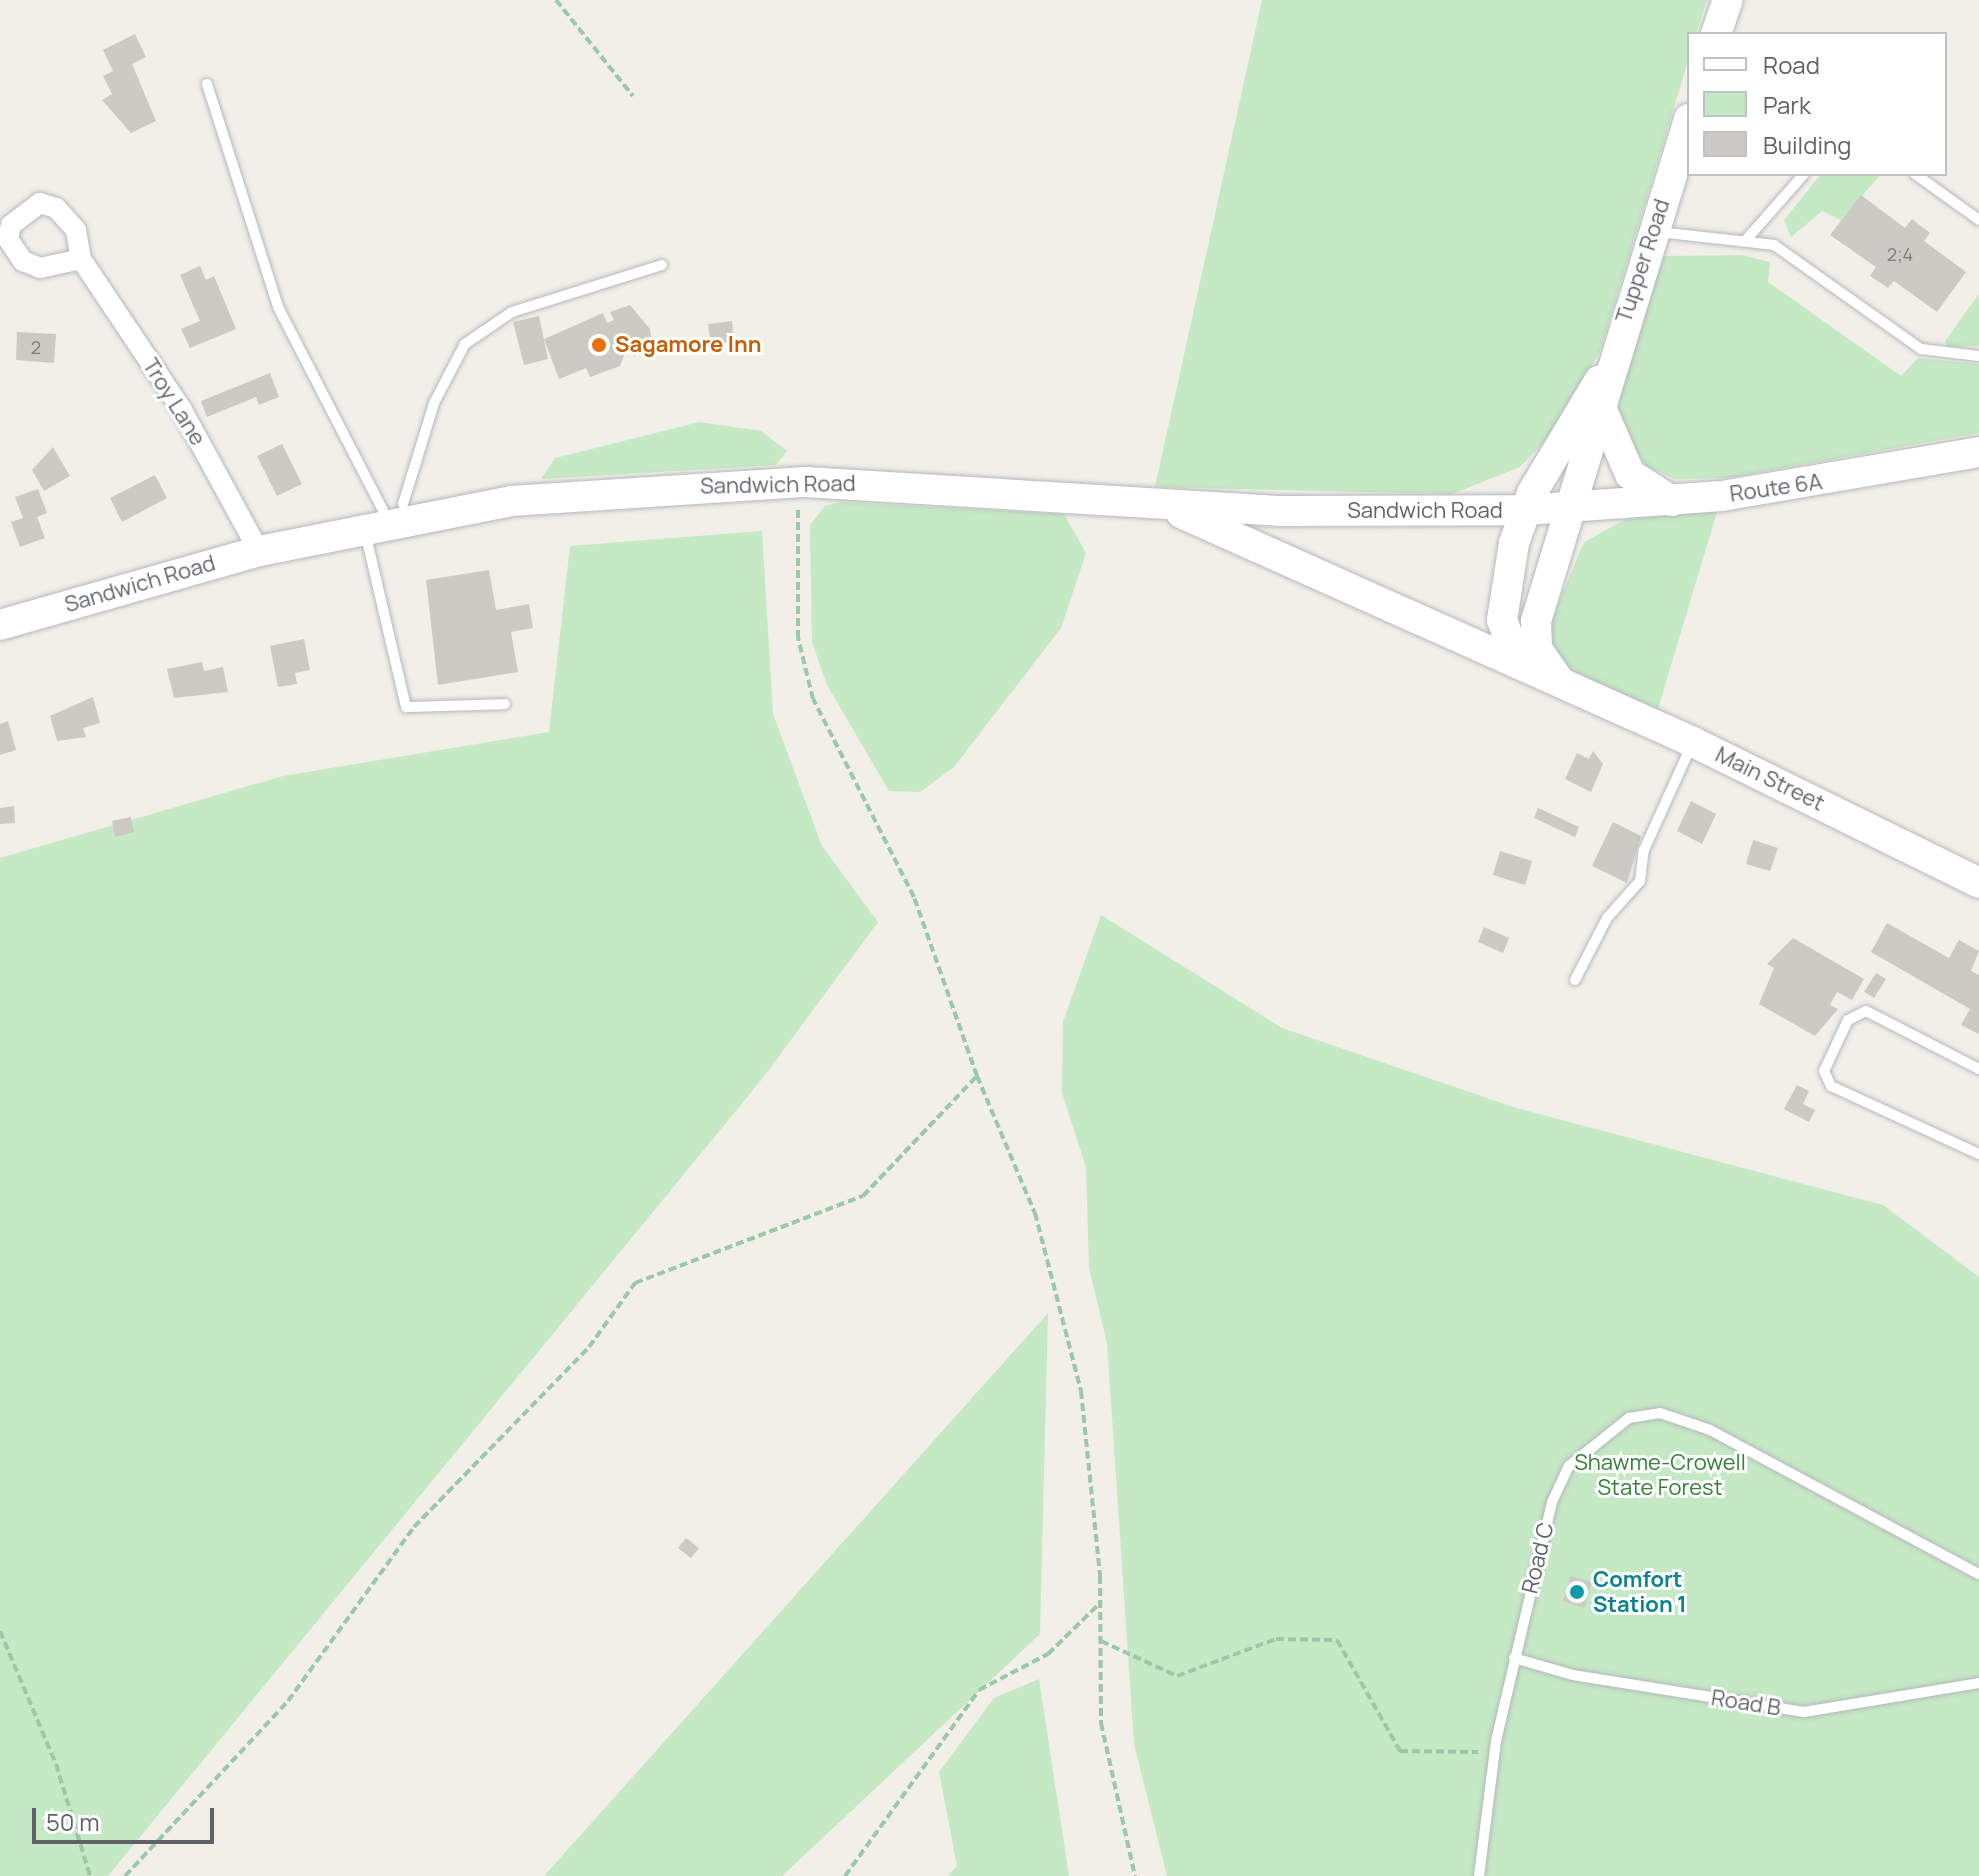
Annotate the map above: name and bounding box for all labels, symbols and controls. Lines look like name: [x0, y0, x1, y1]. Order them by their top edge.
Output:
legend: [1687, 32, 1947, 176]
text: Road: [1763, 48, 1820, 81]
text: Park: [1763, 88, 1811, 121]
text: Building: [1763, 128, 1851, 161]
street label: Tupper Road: [1611, 196, 1675, 326]
house number: 2;4: [1887, 243, 1913, 265]
place label: Sagamore Inn: [615, 332, 761, 358]
house number: 2: [31, 336, 41, 358]
marker: Sagamore Inn: [590, 336, 608, 354]
street label: Troy Lane: [137, 354, 211, 450]
street label: Route 6A: [1728, 468, 1824, 508]
street label: Sandwich Road: [700, 470, 856, 500]
street label: Sandwich Road: [1347, 498, 1503, 524]
street label: Sandwich Road: [62, 550, 218, 618]
street label: Main Street: [1711, 741, 1829, 817]
park label: Shawme-Crowell State Forest: [1574, 1449, 1746, 1500]
street label: Road C: [1516, 1520, 1560, 1596]
place label: Comfort Station 1: [1593, 1566, 1687, 1618]
marker: Comfort Station 1: [1568, 1583, 1586, 1601]
street label: Road B: [1709, 1684, 1783, 1722]
scale bar: [36, 1792, 218, 1842]
text: 50 m: [46, 1805, 100, 1838]

